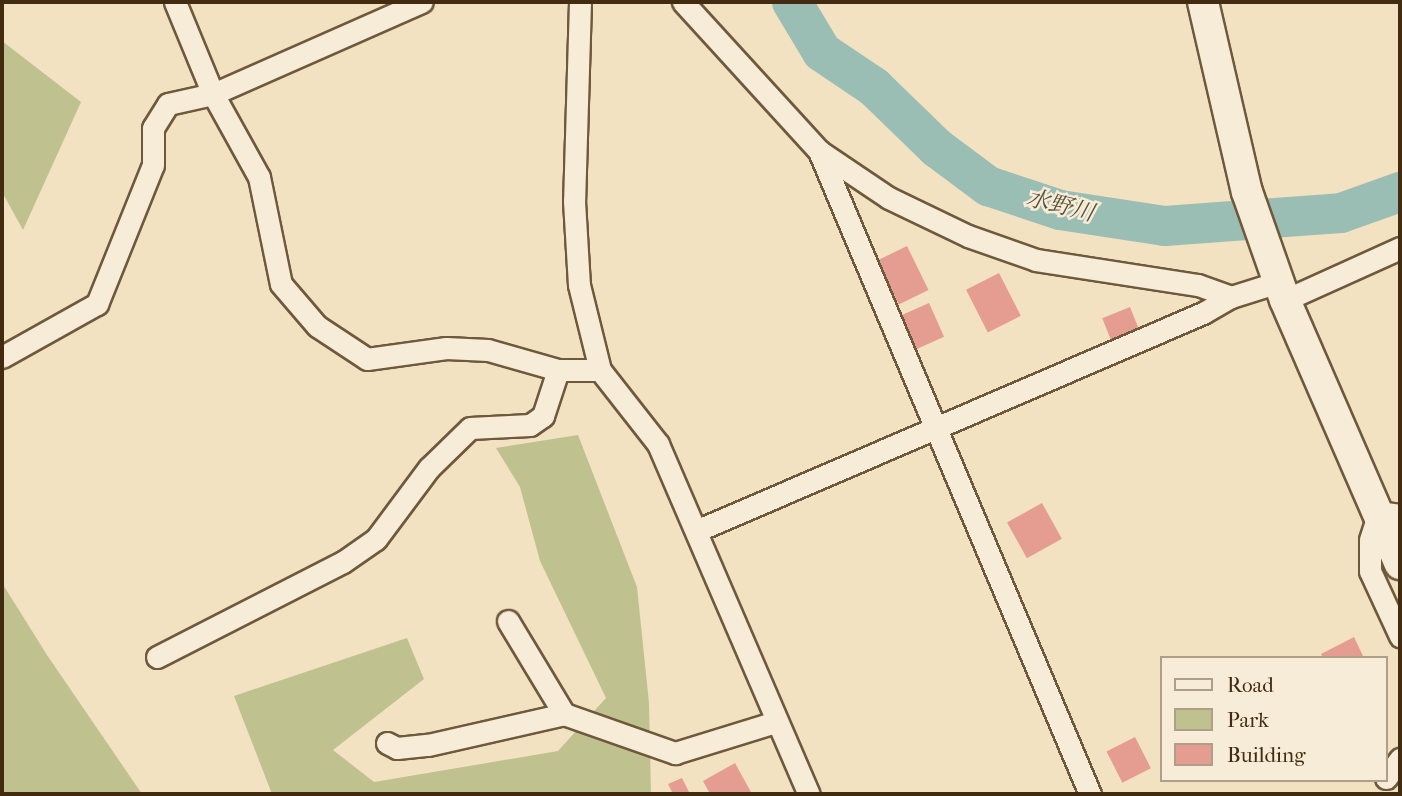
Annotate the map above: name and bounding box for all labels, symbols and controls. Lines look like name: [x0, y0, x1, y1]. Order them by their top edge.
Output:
water label: 水野川: [1023, 184, 1097, 228]
legend: [1160, 656, 1388, 782]
text: Road: [1227, 673, 1274, 697]
text: Park: [1227, 708, 1269, 732]
text: Building: [1227, 743, 1305, 767]

